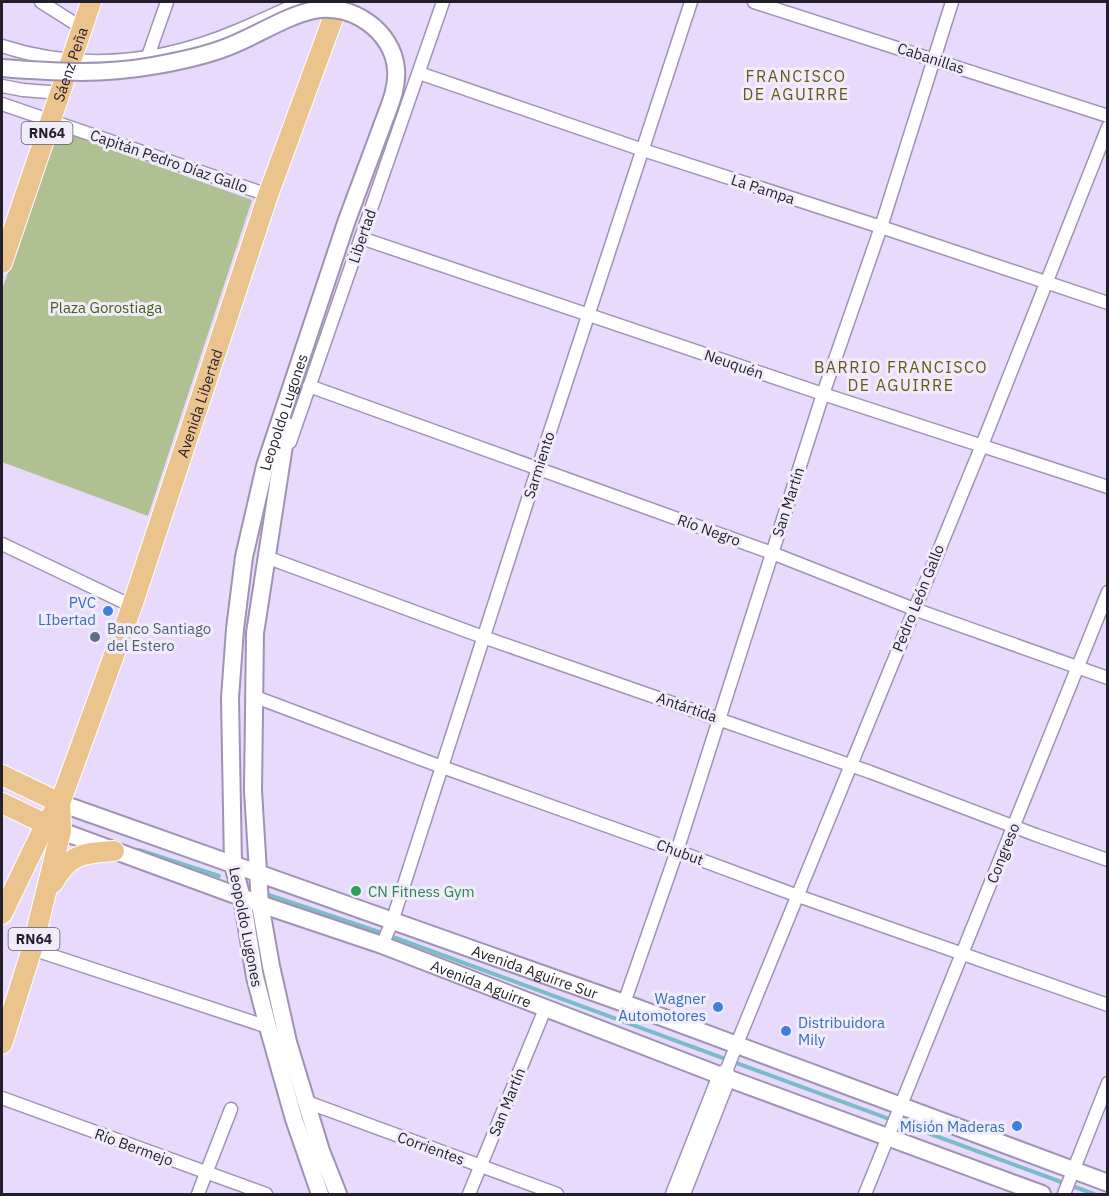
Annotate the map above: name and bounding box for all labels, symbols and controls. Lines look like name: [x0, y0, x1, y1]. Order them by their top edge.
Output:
street label: Sáenz Peña: [48, 24, 91, 104]
street label: Cabanillas: [895, 38, 967, 78]
district label: FRANCISCO DE AGUIRRE: [742, 66, 850, 104]
road number: RN64: [22, 122, 72, 144]
street label: Capitán Pedro Díaz Gallo: [88, 125, 250, 197]
street label: La Pampa: [729, 170, 797, 208]
street label: Libertad: [344, 207, 380, 265]
park label: Plaza Gorostiaga: [50, 298, 162, 317]
street label: Neuquén: [702, 345, 766, 383]
street label: Avenida Libertad: [172, 346, 226, 460]
street label: Leopoldo Lugones: [255, 351, 311, 472]
district label: BARRIO FRANCISCO DE AGUIRRE: [814, 357, 988, 395]
street label: Sarmiento: [519, 429, 559, 501]
street label: San Martín: [768, 465, 808, 539]
street label: Río Negro: [675, 510, 743, 550]
street label: Pedro León Gallo: [888, 542, 948, 654]
place label: PVC LIbertad: [38, 593, 96, 629]
marker: PVC LIbertad: [101, 604, 115, 618]
place label: Banco Santiago del Estero: [107, 619, 211, 655]
marker: Banco Santiago del Estero: [88, 630, 102, 644]
street label: Antártida: [654, 688, 720, 726]
street label: Congreso: [982, 820, 1024, 886]
street label: Chubut: [654, 835, 706, 869]
street label: Leopoldo Lugones: [225, 865, 267, 989]
place label: CN Fitness Gym: [368, 882, 475, 901]
marker: CN Fitness Gym: [349, 884, 363, 898]
road number: RN64: [9, 928, 60, 950]
street label: Avenida Aguirre Sur: [468, 942, 600, 1002]
street label: Avenida Aguirre: [428, 957, 534, 1011]
place label: Wagner Automotores: [618, 989, 706, 1025]
marker: Wagner Automotores: [711, 1000, 725, 1014]
place label: Distribuidora Mily: [798, 1013, 885, 1049]
marker: Distribuidora Mily: [779, 1024, 793, 1038]
street label: San Martín: [485, 1065, 529, 1139]
place label: Misión Maderas: [900, 1117, 1005, 1136]
marker: Misión Maderas: [1010, 1119, 1024, 1133]
street label: Río Bermejo: [92, 1124, 176, 1170]
street label: Corrientes: [395, 1127, 467, 1169]

